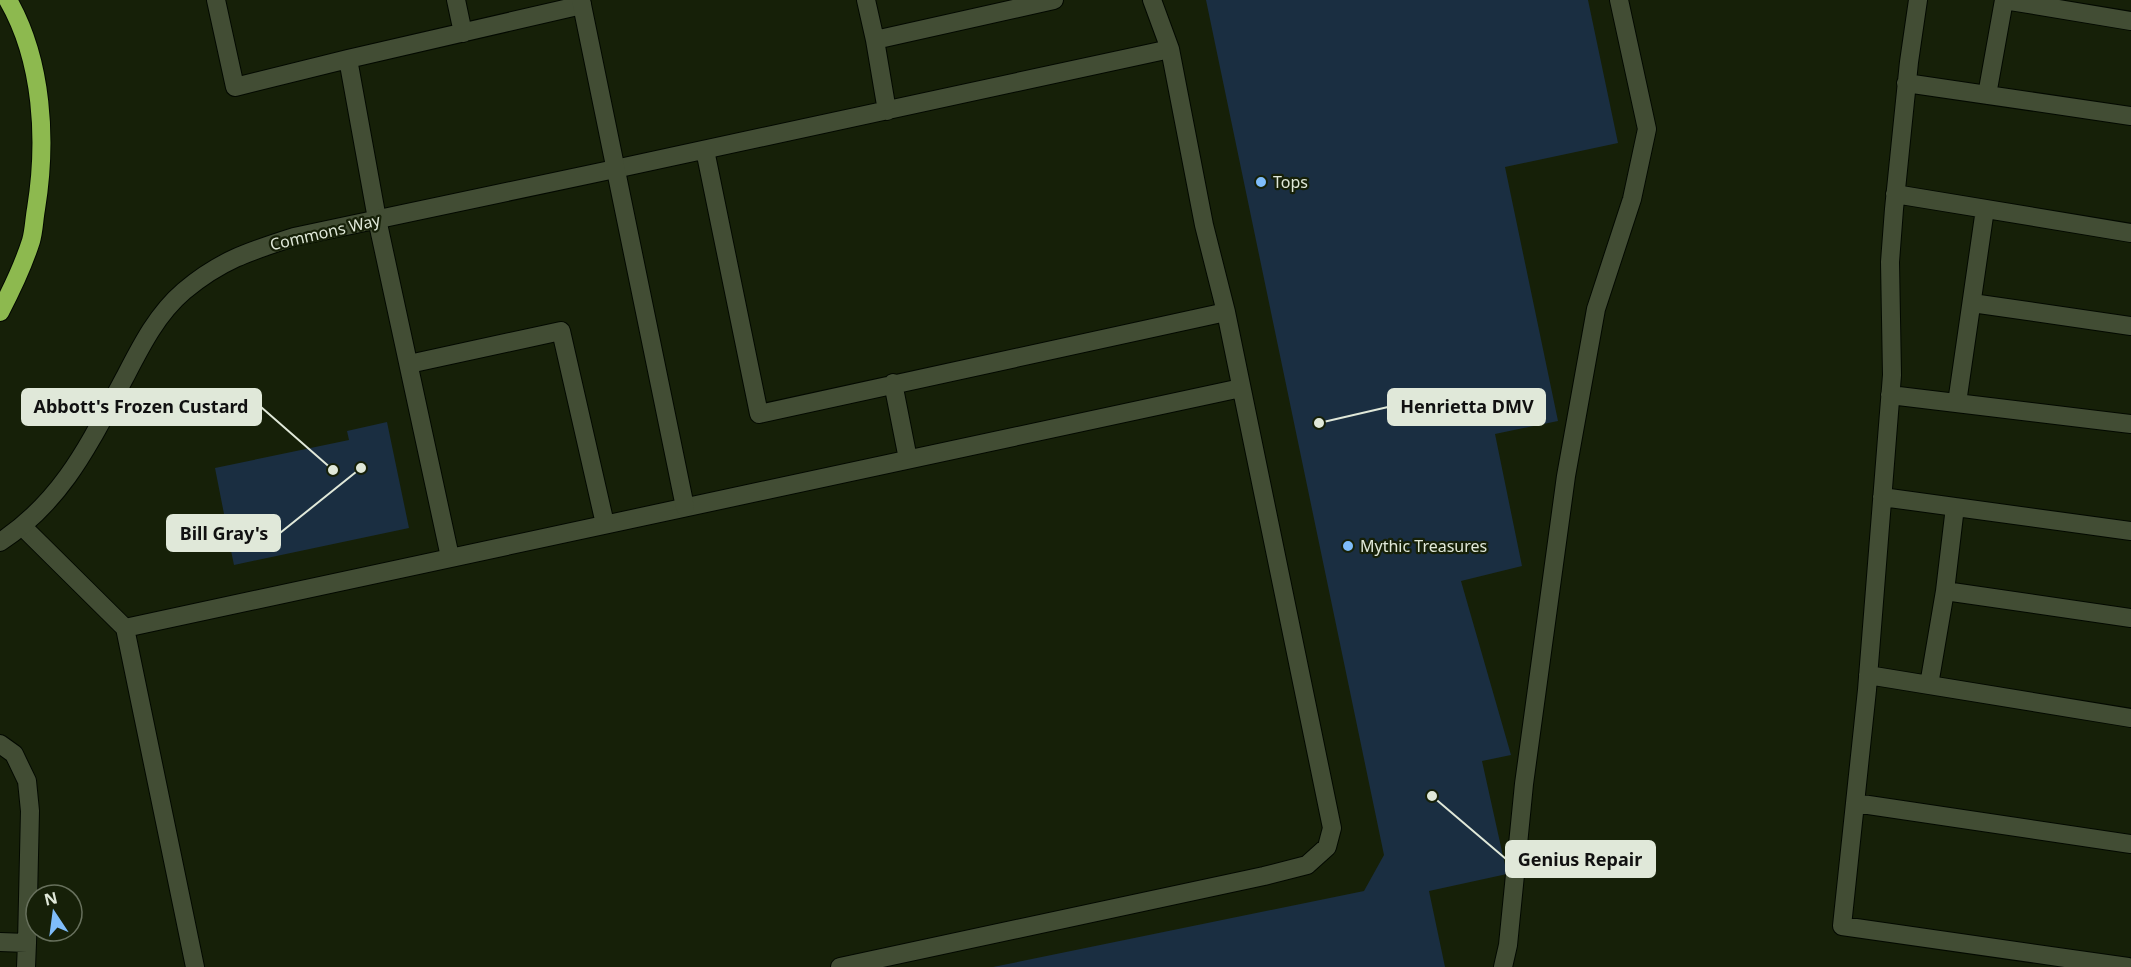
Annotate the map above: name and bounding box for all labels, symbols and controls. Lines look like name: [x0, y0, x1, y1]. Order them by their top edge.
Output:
place label: Tops: [1273, 171, 1308, 193]
marker: Tops: [1254, 175, 1268, 189]
street label: Commons Way: [268, 208, 383, 255]
callout: Abbott's Frozen Custard: [22, 389, 261, 425]
callout: Henrietta DMV: [1388, 389, 1545, 425]
text: Abbott's Frozen Custard: [34, 394, 249, 418]
text: Henrietta DMV: [1400, 394, 1534, 418]
callout: Bill Gray's: [167, 515, 280, 551]
text: Bill Gray's: [180, 521, 268, 545]
place label: Mythic Treasures: [1360, 535, 1487, 557]
marker: Mythic Treasures: [1341, 539, 1355, 553]
callout: Genius Repair: [1506, 841, 1655, 877]
text: Genius Repair: [1518, 847, 1642, 871]
north arrow: [24, 883, 84, 943]
text: N: [42, 886, 59, 911]

